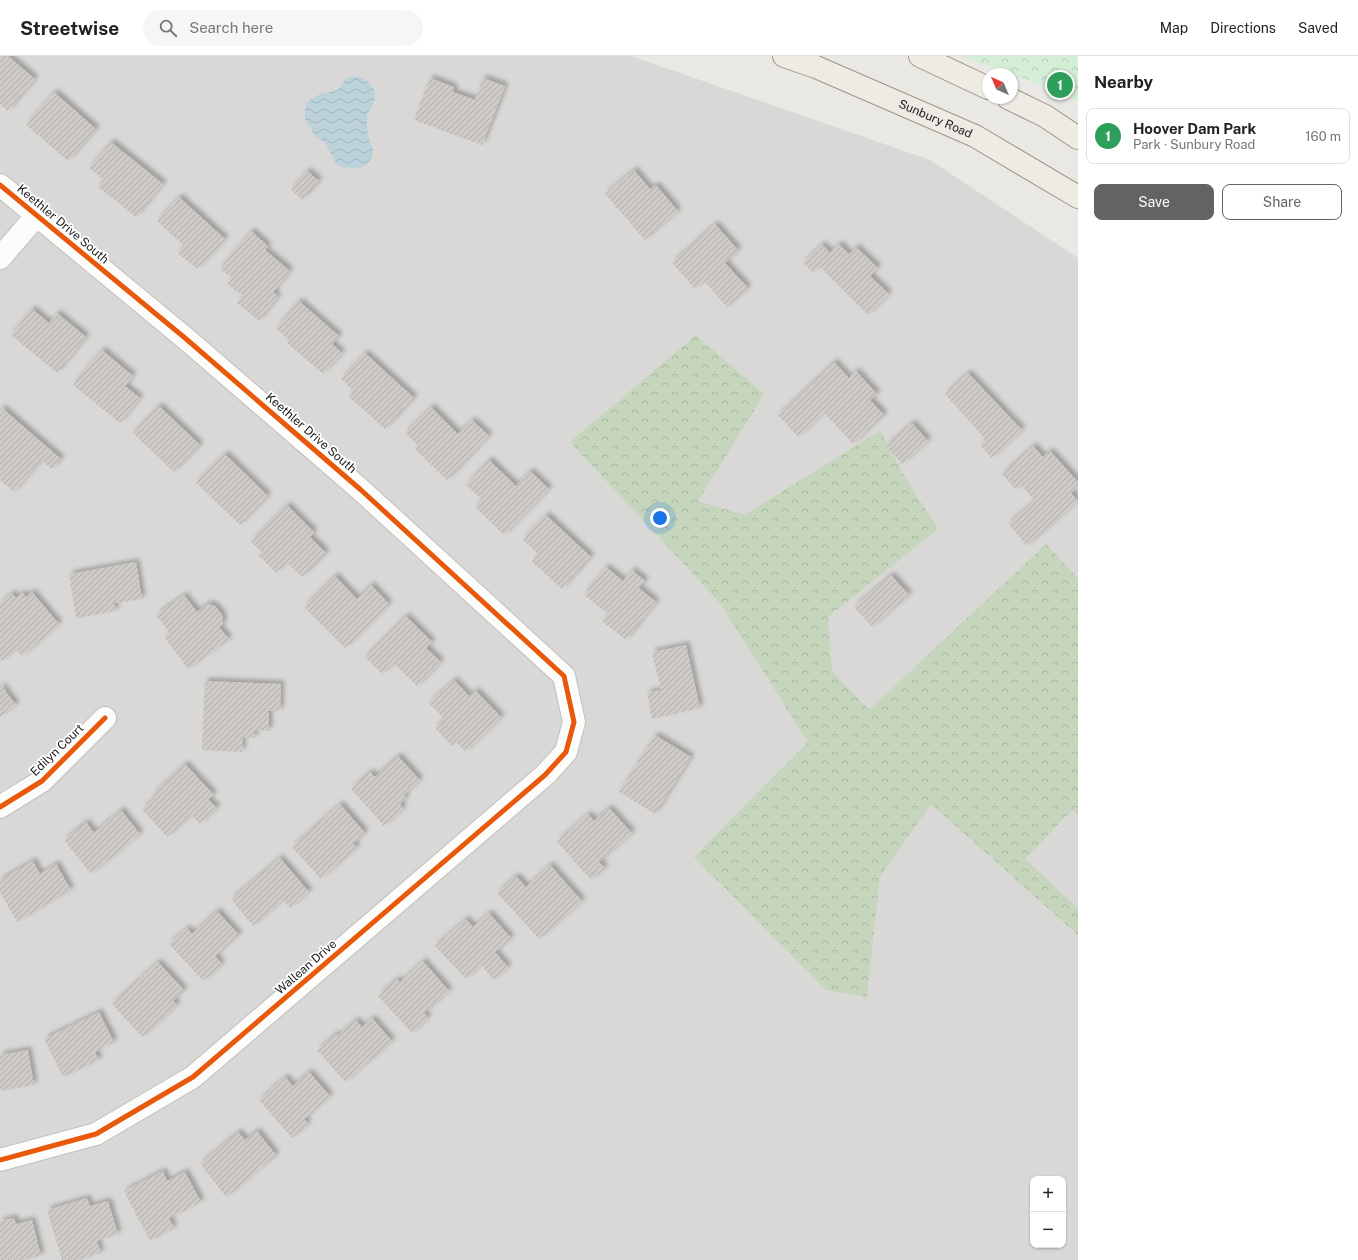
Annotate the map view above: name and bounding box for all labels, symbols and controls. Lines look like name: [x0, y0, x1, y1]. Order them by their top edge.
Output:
search box: [143, 10, 423, 46]
text: Streetwise: [20, 17, 119, 39]
icon: search: [157, 17, 179, 39]
text: Search here: [189, 19, 273, 36]
text: Map: [1160, 20, 1188, 36]
text: Directions: [1210, 20, 1276, 36]
text: Saved: [1298, 20, 1338, 36]
north arrow: [982, 68, 1018, 104]
pin: 1: [1047, 70, 1073, 100]
text: Nearby: [1094, 72, 1153, 92]
street label: Sunbury Road: [896, 97, 974, 141]
text: Hoover Dam Park: [1133, 120, 1256, 137]
text: 1: [1105, 129, 1111, 144]
text: 160 m: [1305, 129, 1341, 144]
text: Park · Sunbury Road: [1133, 137, 1255, 152]
street label: Keethler Drive South: [14, 182, 112, 266]
button: Save: [1094, 184, 1214, 220]
button: Share: [1222, 184, 1342, 220]
street label: Keethler Drive South: [263, 390, 359, 476]
your location: [650, 508, 670, 528]
street label: Edilyn Court: [27, 721, 87, 779]
street label: Wallean Drive: [273, 937, 340, 997]
map controls: [1030, 1176, 1066, 1248]
button: +: [1030, 1176, 1066, 1212]
button: −: [1030, 1212, 1066, 1248]

